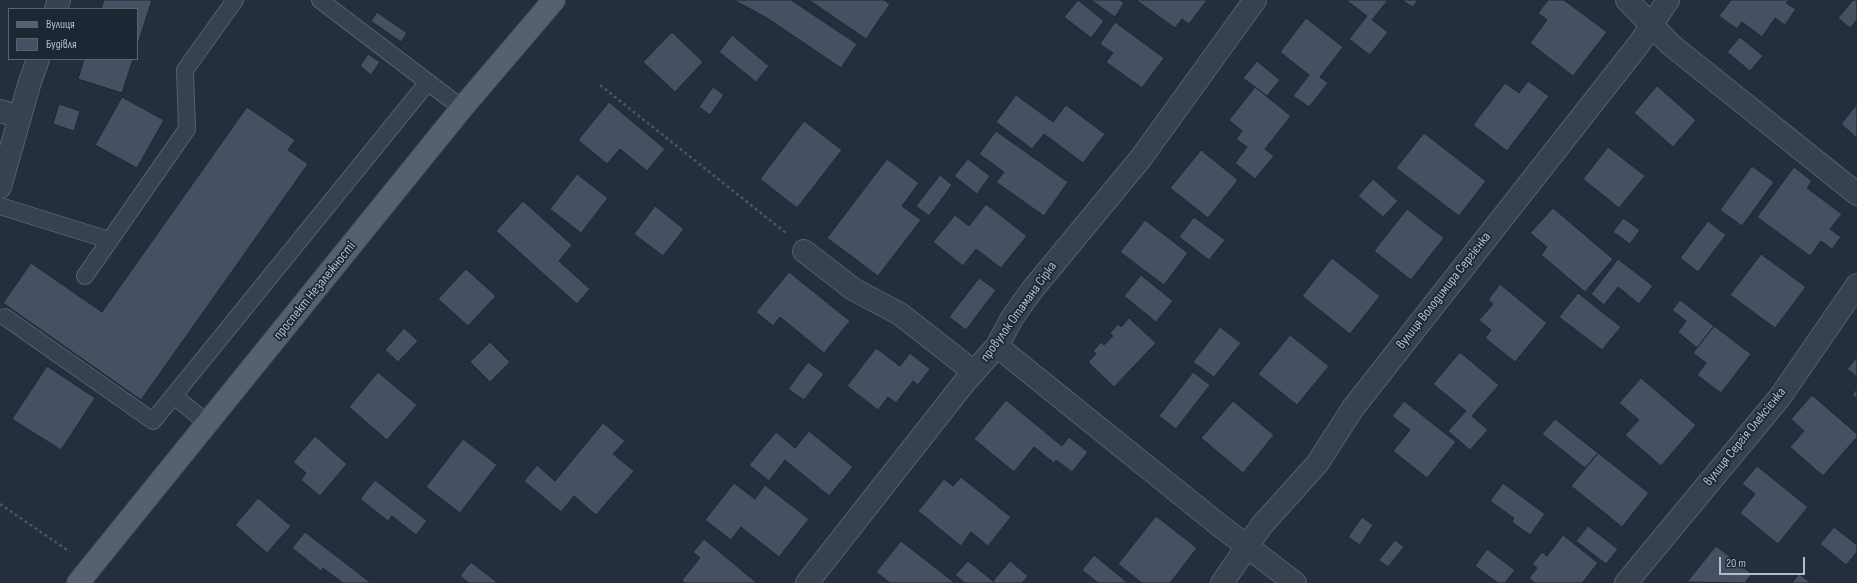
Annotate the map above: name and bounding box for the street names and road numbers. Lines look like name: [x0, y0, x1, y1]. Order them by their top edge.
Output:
street label: вулиця Володимира Сергієнка: [1393, 229, 1495, 353]
street label: проспект Незалежності: [270, 239, 360, 343]
street label: провулок Отамана Сірка: [977, 259, 1061, 365]
street label: вулиця Сергія Олексієнка: [1700, 384, 1790, 490]

